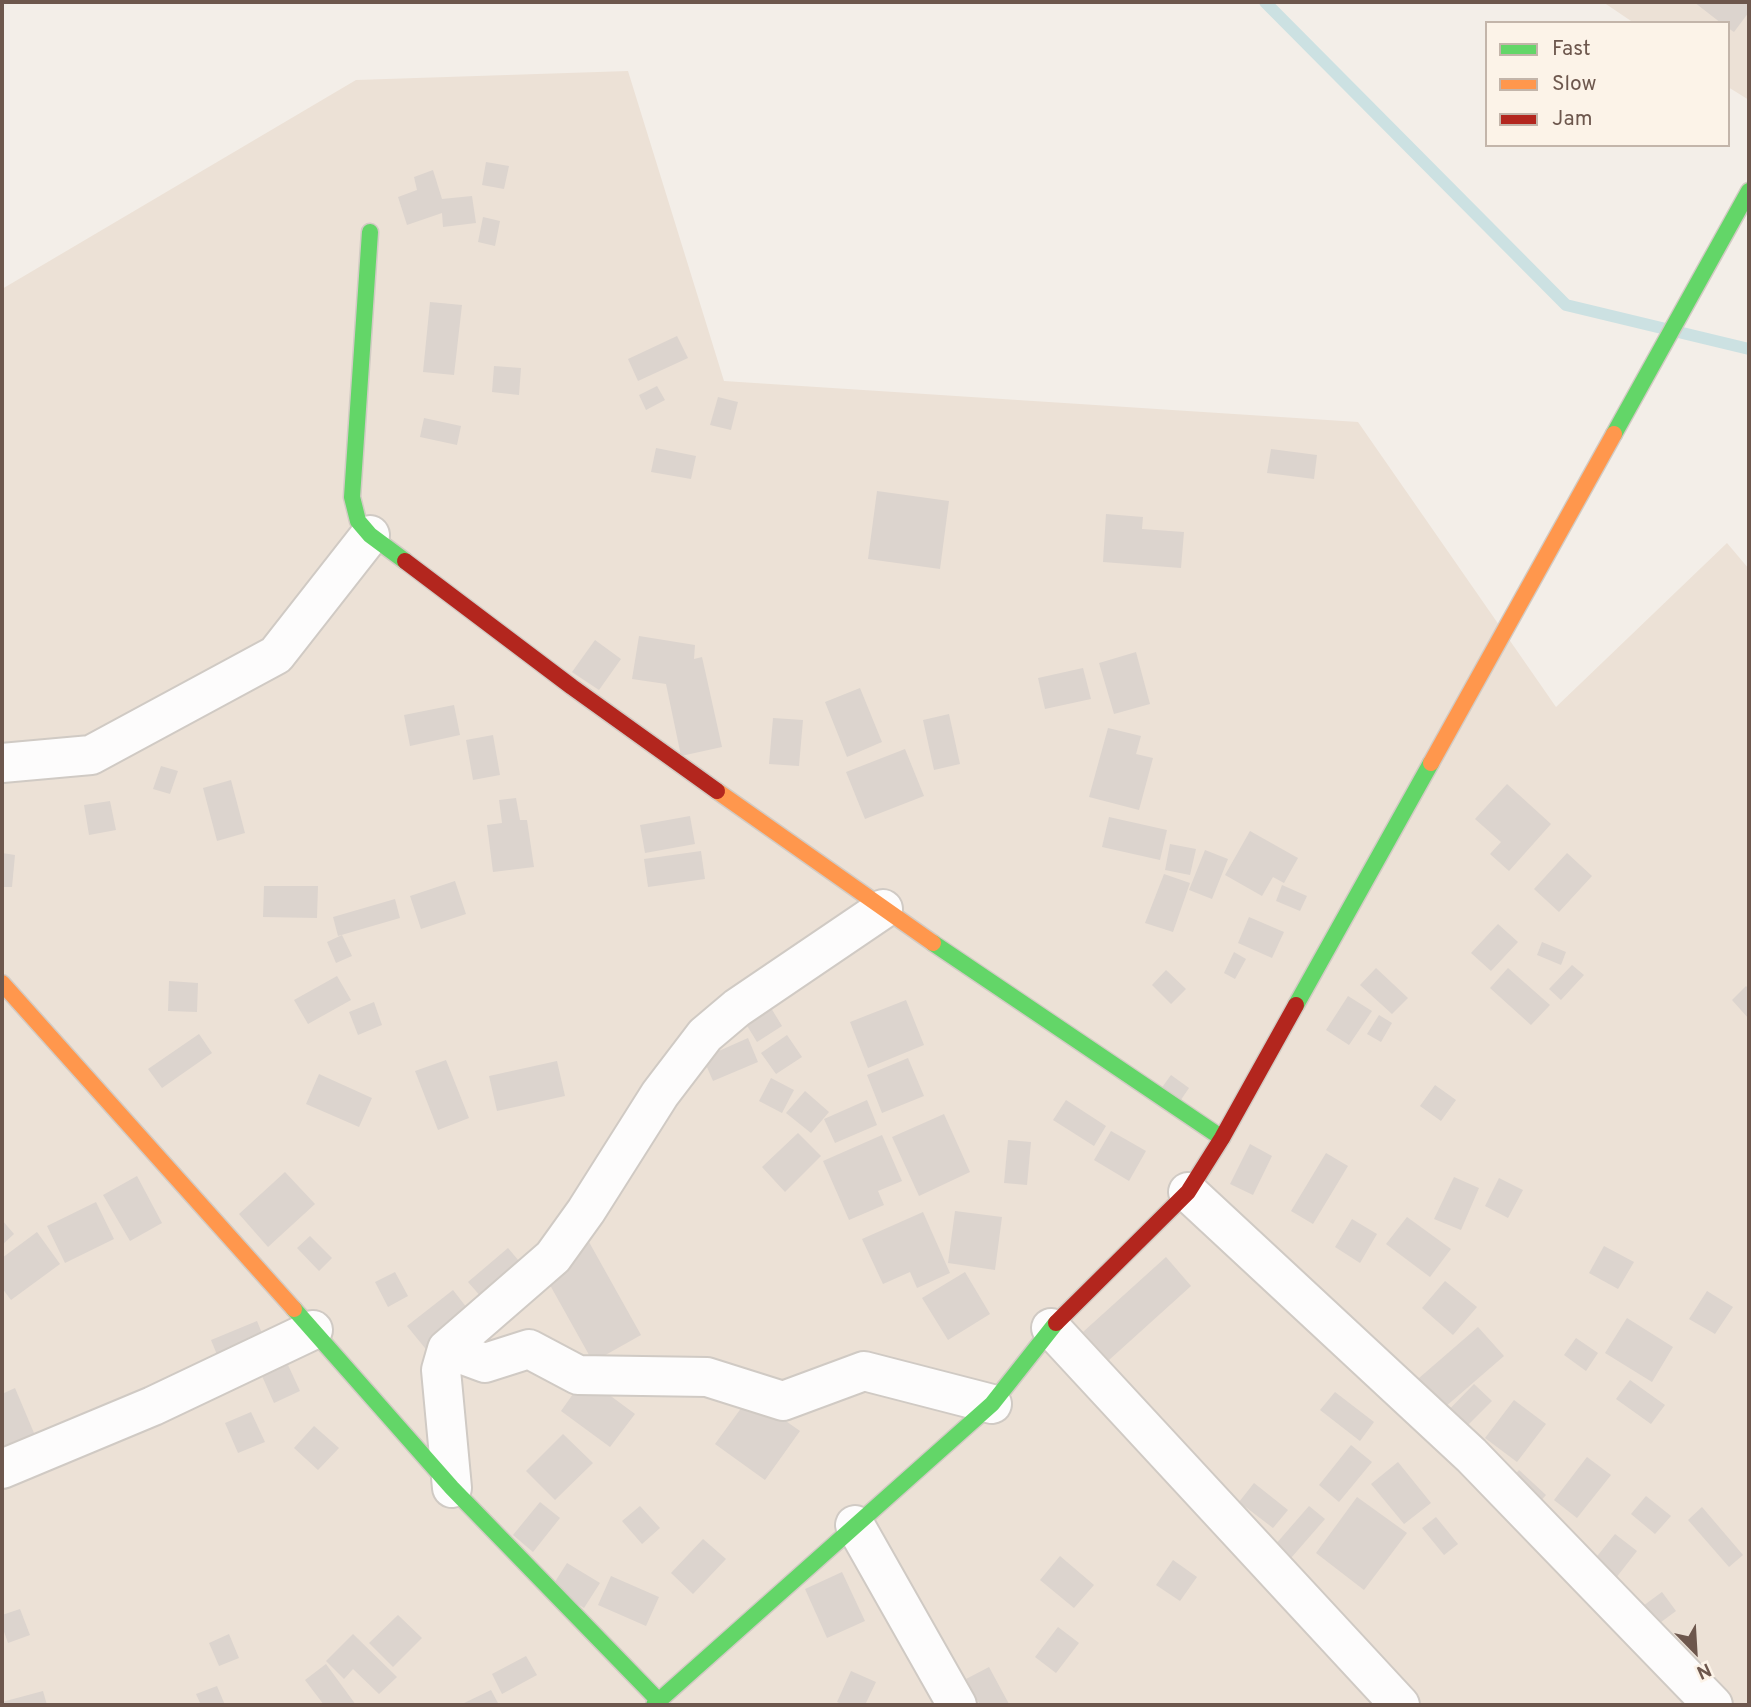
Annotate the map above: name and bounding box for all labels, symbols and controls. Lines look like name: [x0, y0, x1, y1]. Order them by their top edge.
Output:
legend: [1485, 21, 1730, 147]
text: Fast: [1552, 36, 1591, 63]
text: Slow: [1552, 71, 1597, 98]
text: Jam: [1552, 106, 1593, 133]
north arrow: [1660, 1616, 1730, 1686]
text: N: [1692, 1656, 1715, 1684]

